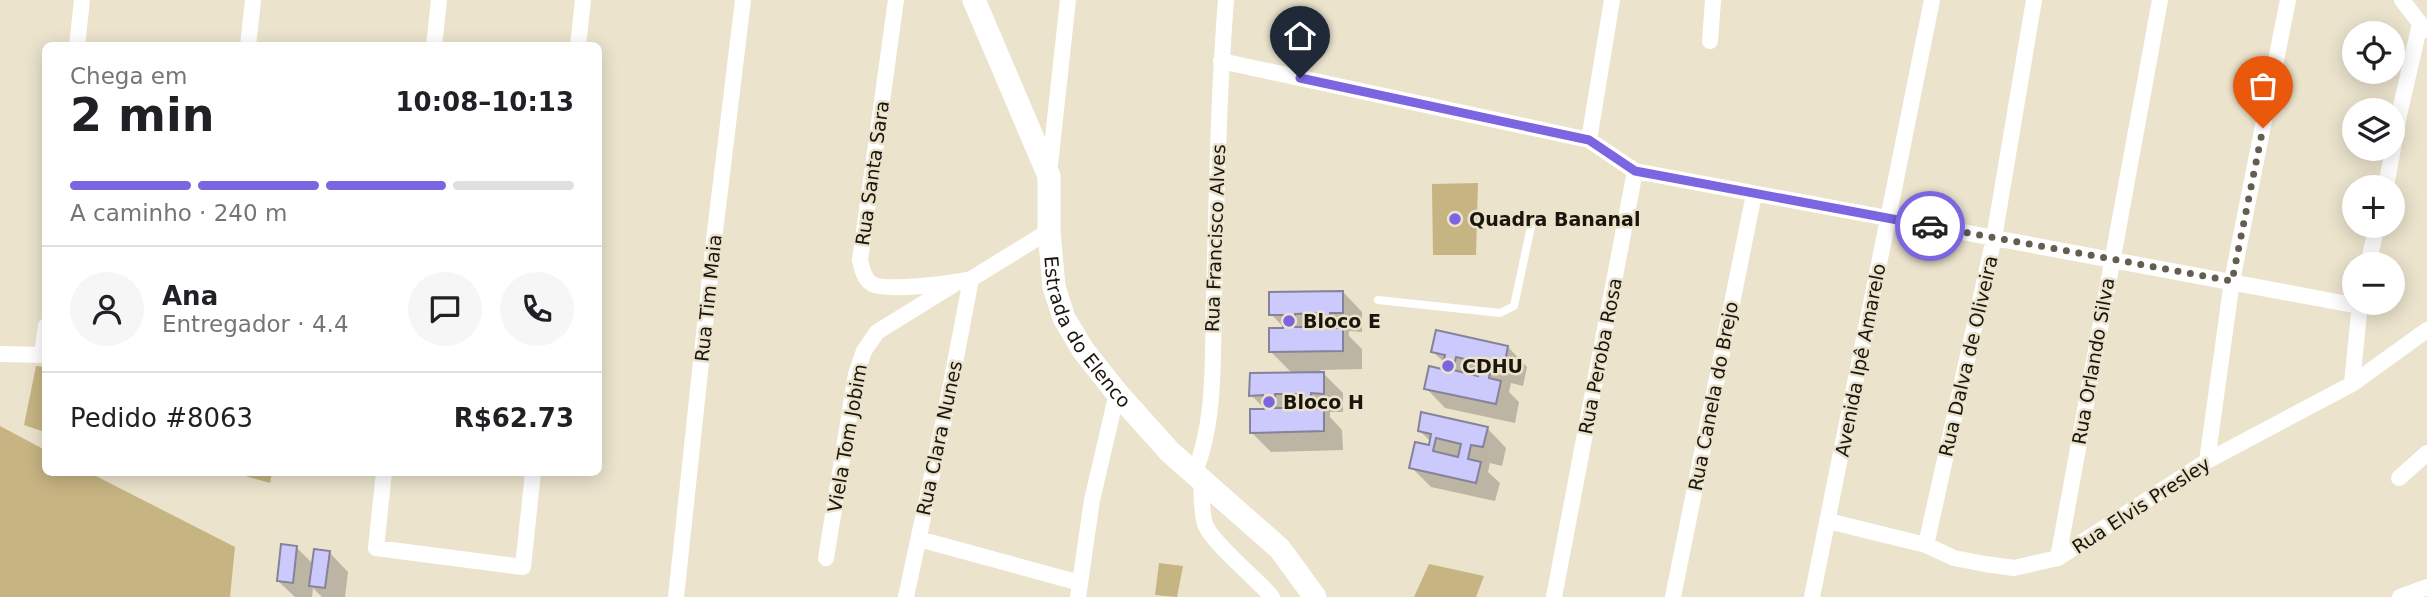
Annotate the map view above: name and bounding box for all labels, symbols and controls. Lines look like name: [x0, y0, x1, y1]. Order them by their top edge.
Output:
pin: [1270, 6, 1330, 78]
icon: home: [1281, 17, 1319, 55]
map controls: [2342, 21, 2405, 315]
button: locate: [2342, 21, 2405, 84]
pin: [2233, 56, 2293, 128]
text: Chega em: [70, 63, 187, 89]
icon: bag: [2244, 67, 2282, 105]
text: 10:08–10:13: [395, 87, 574, 117]
text: 2 min: [70, 88, 214, 142]
button: layers: [2342, 98, 2405, 161]
street label: Rua Santa Sara: [851, 99, 893, 247]
street label: Rua Francisco Alves: [1201, 144, 1229, 332]
button: +: [2342, 175, 2405, 238]
courier: [1895, 191, 1965, 261]
text: A caminho · 240 m: [70, 200, 287, 226]
icon: car: [1911, 207, 1949, 245]
place label: Quadra Bananal: [1469, 208, 1640, 230]
marker: Quadra Bananal: [1447, 211, 1463, 227]
street label: Rua Tim Maia: [690, 233, 726, 363]
button: −: [2342, 252, 2405, 315]
street label: Rua Dalva de Oliveira: [1934, 253, 2002, 459]
street label: Estrada do Elenco: [1040, 255, 1136, 412]
street label: Avenida Ipê Amarelo: [1830, 261, 1890, 459]
button: person: [70, 272, 144, 346]
button: chat: [408, 272, 482, 346]
button: phone: [500, 272, 574, 346]
street label: Rua Peroba Rosa: [1574, 276, 1626, 436]
street label: Rua Orlando Silva: [2067, 276, 2119, 446]
text: Ana: [162, 281, 218, 311]
street label: Rua Canela do Brejo: [1684, 299, 1742, 493]
place label: Bloco E: [1303, 310, 1381, 332]
text: Entregador · 4.4: [162, 311, 349, 337]
marker: Bloco E: [1281, 313, 1297, 329]
place label: CDHU: [1462, 355, 1523, 377]
marker: CDHU: [1440, 358, 1456, 374]
street label: Rua Clara Nunes: [912, 359, 966, 517]
street label: Viela Tom Jobim: [823, 362, 871, 514]
place label: Bloco H: [1283, 391, 1364, 413]
marker: Bloco H: [1261, 394, 1277, 410]
text: Pedido #8063: [70, 403, 253, 433]
text: R$62.73: [454, 403, 574, 433]
street label: Rua Elvis Presley: [2068, 452, 2214, 558]

